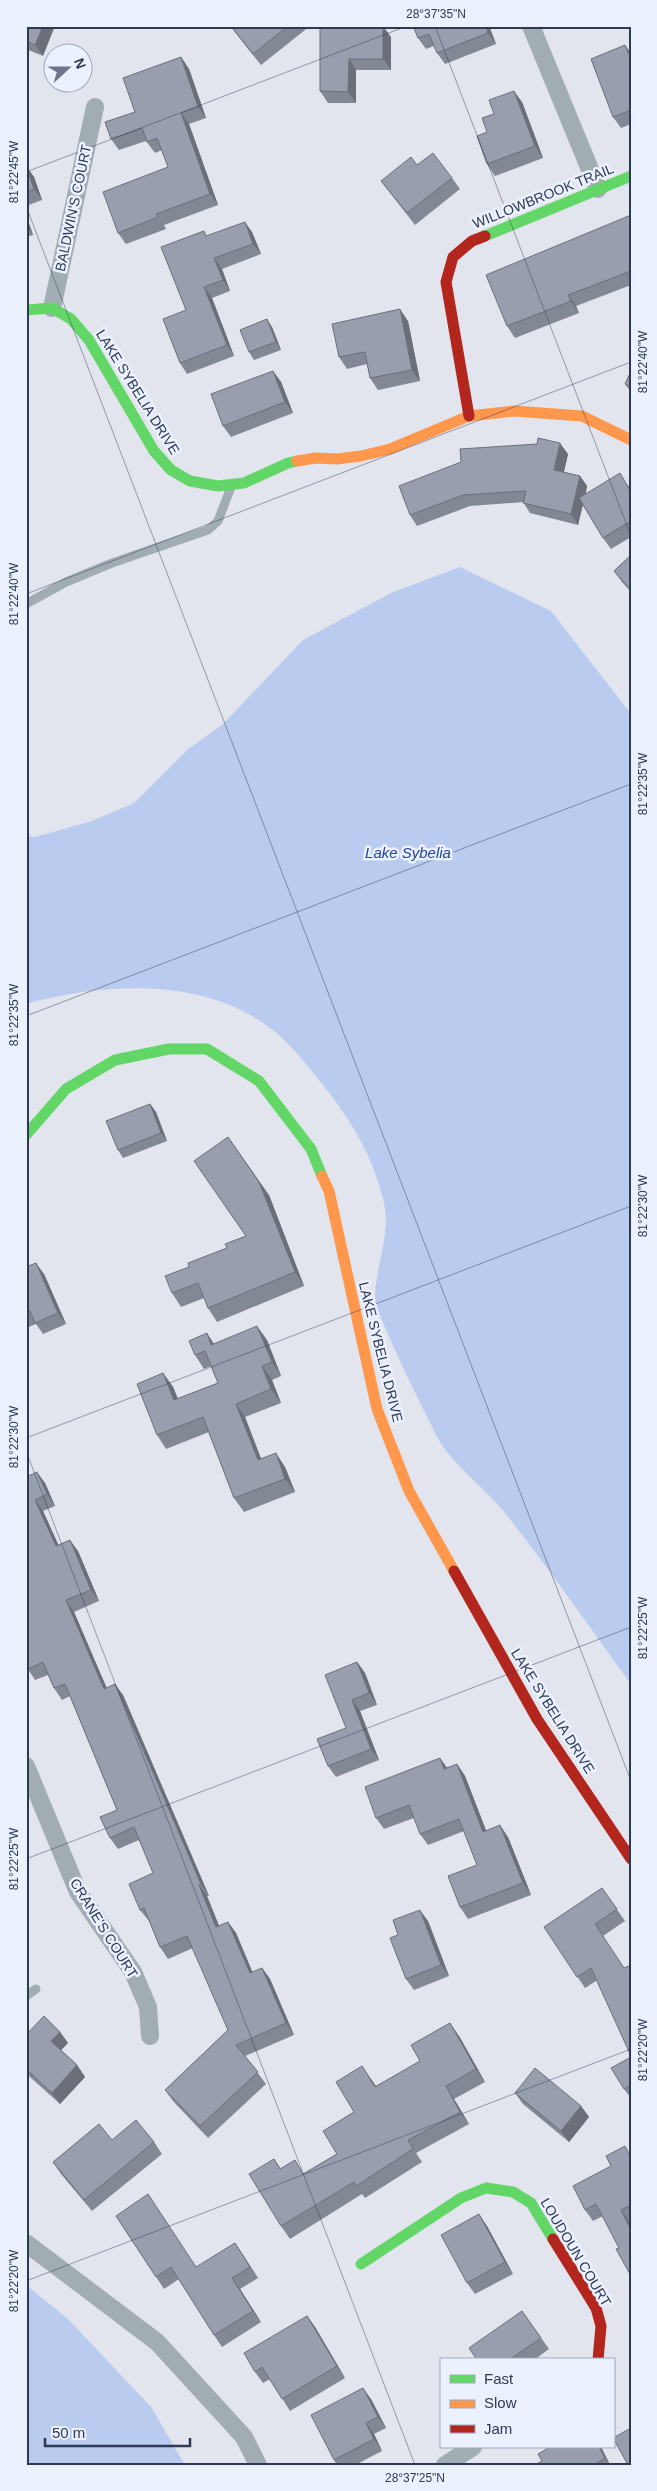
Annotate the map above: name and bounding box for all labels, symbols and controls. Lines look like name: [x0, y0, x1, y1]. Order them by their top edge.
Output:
text: 28°37'35"N: [406, 7, 466, 21]
north arrow: [42, 42, 92, 92]
text: N: [71, 56, 89, 71]
text: 81°22'45"W: [7, 140, 21, 203]
street label: BALDWIN'S COURT: [52, 143, 94, 273]
street label: WILLOWBROOK TRAIL: [470, 160, 616, 232]
street label: LAKE SYBELIA DRIVE: [93, 327, 183, 457]
text: 81°22'40"W: [636, 330, 650, 393]
text: 81°22'40"W: [7, 562, 21, 625]
text: 81°22'35"W: [636, 752, 650, 815]
water label: Lake Sybelia: [365, 844, 451, 861]
text: 81°22'35"W: [7, 983, 21, 1046]
text: 81°22'30"W: [636, 1174, 650, 1237]
street label: LAKE SYBELIA DRIVE: [356, 1280, 406, 1424]
text: 81°22'30"W: [7, 1405, 21, 1468]
text: 81°22'25"W: [636, 1596, 650, 1659]
street label: LAKE SYBELIA DRIVE: [508, 1646, 598, 1776]
text: 81°22'25"W: [7, 1827, 21, 1890]
street label: CRANE'S COURT: [67, 1875, 141, 1981]
text: 81°22'20"W: [636, 2018, 650, 2081]
street label: LOUDOUN COURT: [537, 2195, 615, 2309]
text: 81°22'20"W: [7, 2249, 21, 2312]
legend: [440, 2358, 614, 2448]
text: Fast: [484, 2370, 514, 2387]
text: Slow: [484, 2394, 517, 2411]
scale bar: [45, 2416, 190, 2448]
text: Jam: [484, 2420, 512, 2437]
text: 50 m: [52, 2424, 85, 2441]
text: 28°37'25"N: [385, 2471, 445, 2485]

